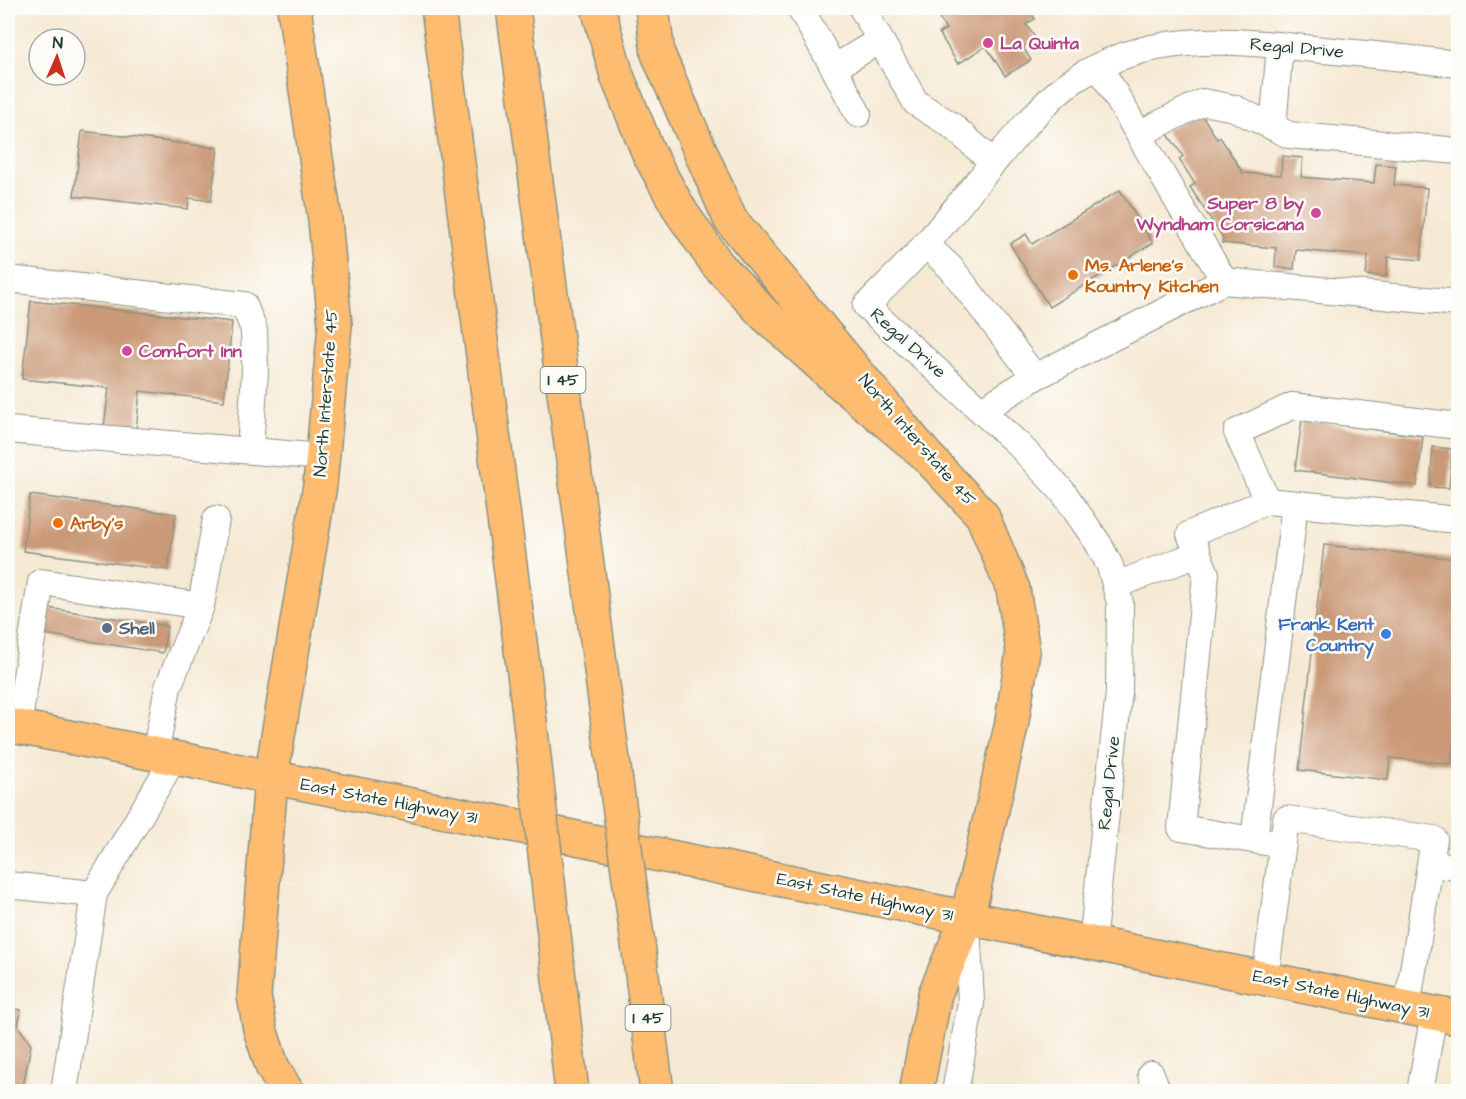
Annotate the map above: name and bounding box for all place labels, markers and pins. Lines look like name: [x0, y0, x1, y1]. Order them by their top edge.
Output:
place label: La Quinta: [1000, 31, 1080, 56]
marker: La Quinta: [981, 36, 995, 50]
place label: Super 8 by Wyndham Corsicana: [1135, 191, 1305, 238]
marker: Super 8 by Wyndham Corsicana: [1309, 206, 1323, 220]
place label: Ms. Arlene’s Kountry Kitchen: [1085, 253, 1218, 300]
marker: Ms. Arlene’s Kountry Kitchen: [1066, 268, 1080, 282]
place label: Comfort Inn: [139, 339, 242, 364]
marker: Comfort Inn: [120, 344, 134, 358]
place label: Arby's: [70, 511, 123, 537]
marker: Arby's: [51, 516, 65, 530]
place label: Frank Kent Country: [1278, 612, 1375, 659]
place label: Shell: [118, 616, 155, 641]
marker: Shell: [100, 621, 114, 635]
marker: Frank Kent Country: [1379, 627, 1393, 641]

